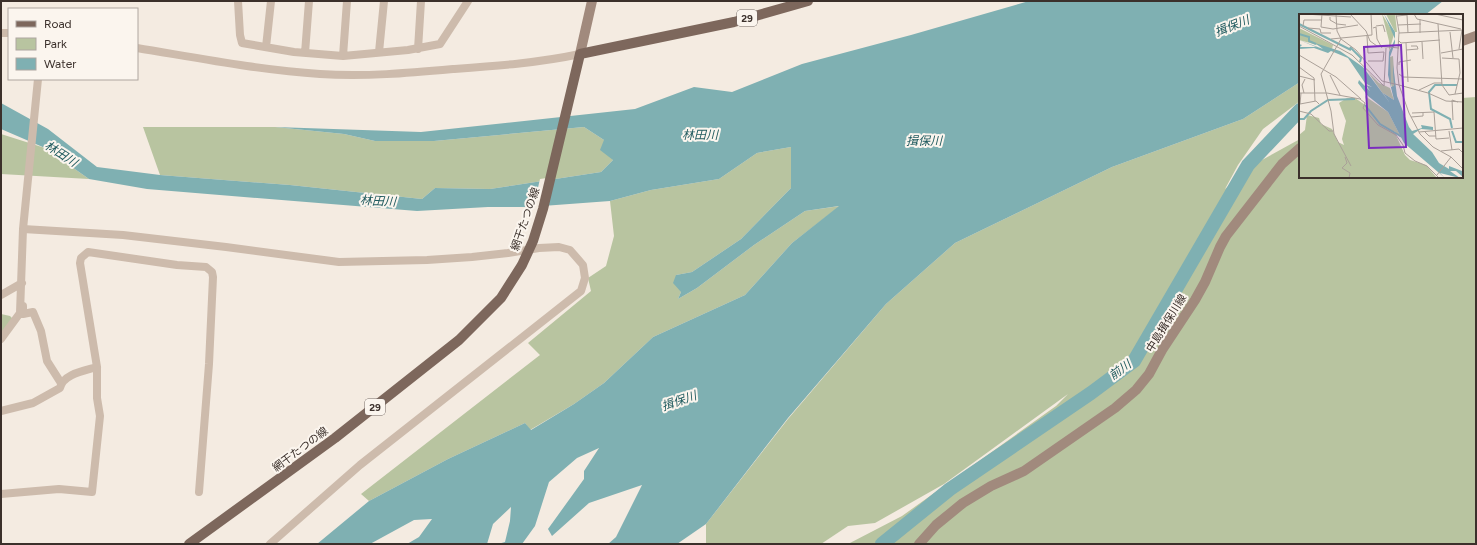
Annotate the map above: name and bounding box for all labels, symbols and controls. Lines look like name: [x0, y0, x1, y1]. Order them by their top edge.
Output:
legend: [8, 8, 138, 80]
road number: 29: [737, 10, 757, 26]
water label: 揖保川: [1213, 12, 1253, 39]
inset map: [1299, 14, 1463, 178]
text: Road: [44, 17, 72, 31]
text: Park: [44, 37, 67, 51]
text: Water: [44, 57, 76, 71]
water label: 林田川: [682, 128, 720, 142]
water label: 揖保川: [906, 134, 944, 148]
water label: 林田川: [42, 138, 82, 171]
street label: 網干たつの線: [509, 186, 542, 252]
water label: 林田川: [360, 193, 398, 209]
street label: 中島揖保川線: [1143, 292, 1189, 355]
water label: 前川: [1106, 356, 1135, 383]
water label: 揖保川: [660, 388, 700, 413]
road number: 29: [365, 399, 385, 415]
street label: 網干たつの線: [270, 424, 331, 474]

